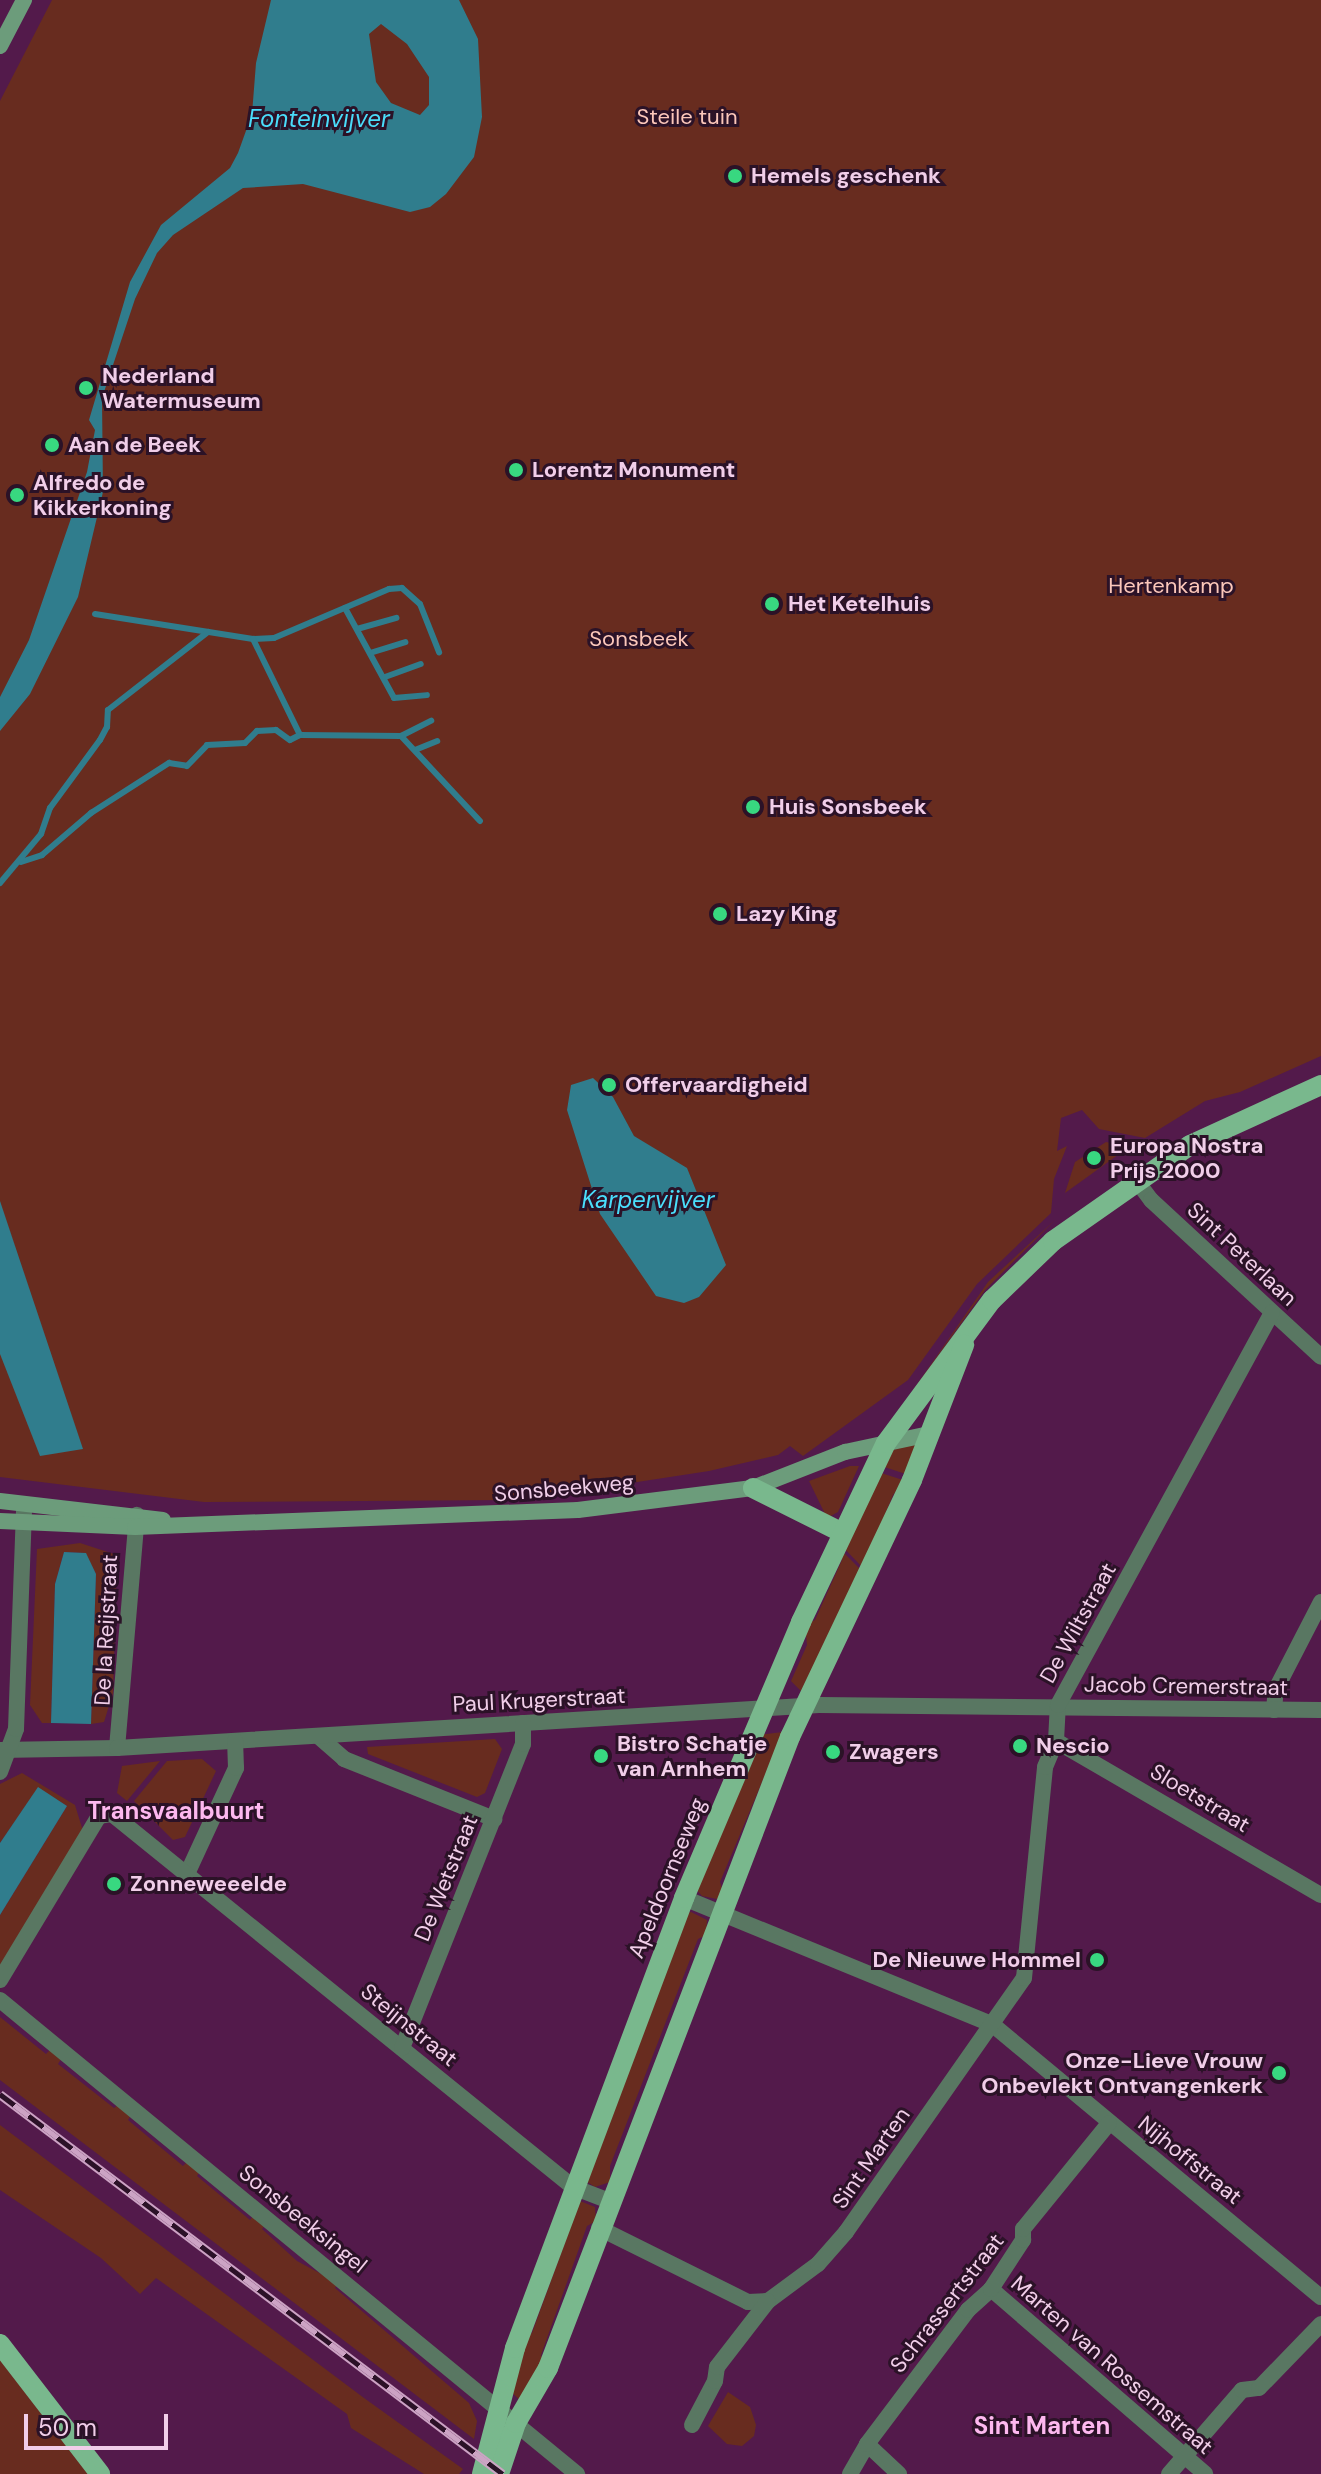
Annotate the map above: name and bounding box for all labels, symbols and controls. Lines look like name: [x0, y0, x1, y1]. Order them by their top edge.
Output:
park label: Steile tuin: [636, 104, 738, 130]
water label: Fonteinvijver: [248, 105, 390, 133]
place label: Hemels geschenk: [751, 163, 941, 189]
marker: Hemels geschenk: [726, 167, 744, 185]
place label: Nederland Watermuseum: [102, 362, 261, 414]
marker: Nederland Watermuseum: [77, 379, 95, 397]
place label: Aan de Beek: [68, 432, 201, 458]
marker: Aan de Beek: [43, 436, 61, 454]
place label: Lorentz Monument: [532, 457, 735, 483]
marker: Lorentz Monument: [507, 461, 525, 479]
place label: Alfredo de Kikkerkoning: [33, 469, 172, 520]
marker: Alfredo de Kikkerkoning: [8, 486, 26, 504]
park label: Hertenkamp: [1108, 573, 1234, 599]
place label: Het Ketelhuis: [788, 591, 931, 617]
marker: Het Ketelhuis: [763, 595, 781, 613]
park label: Sonsbeek: [589, 626, 689, 652]
place label: Huis Sonsbeek: [769, 794, 927, 820]
marker: Huis Sonsbeek: [744, 798, 762, 816]
place label: Lazy King: [736, 901, 837, 927]
marker: Lazy King: [711, 905, 729, 923]
place label: Offervaardigheid: [625, 1072, 808, 1098]
marker: Offervaardigheid: [600, 1076, 618, 1094]
place label: Europa Nostra Prijs 2000: [1110, 1132, 1263, 1184]
marker: Europa Nostra Prijs 2000: [1085, 1149, 1103, 1167]
water label: Karpervijver: [581, 1186, 715, 1214]
street label: Sint Peterlaan: [1182, 1197, 1302, 1311]
street label: Sonsbeekweg: [493, 1469, 635, 1507]
street label: De la Reijstraat: [89, 1554, 123, 1706]
street label: De Wiltstraat: [1034, 1558, 1122, 1688]
street label: Jacob Cremerstraat: [1084, 1671, 1288, 1701]
street label: Paul Krugerstraat: [452, 1682, 626, 1718]
place label: Bistro Schatje van Arnhem: [617, 1730, 767, 1782]
place label: Nescio: [1036, 1733, 1110, 1759]
marker: Nescio: [1011, 1737, 1029, 1755]
place label: Zwagers: [849, 1739, 939, 1765]
marker: Zwagers: [824, 1743, 842, 1761]
marker: Bistro Schatje van Arnhem: [592, 1747, 610, 1765]
street label: Sloetstraat: [1146, 1758, 1254, 1838]
street label: Apeldoornseweg: [623, 1794, 711, 1962]
district label: Transvaalbuurt: [88, 1797, 264, 1825]
street label: De Wetstraat: [409, 1811, 483, 1945]
place label: Zonneweeelde: [130, 1871, 287, 1897]
marker: Zonneweeelde: [105, 1875, 123, 1893]
place label: De Nieuwe Hommel: [872, 1947, 1081, 1973]
marker: De Nieuwe Hommel: [1088, 1951, 1106, 1969]
street label: Steijnstraat: [355, 1978, 463, 2072]
place label: Onze-Lieve Vrouw Onbevlekt Ontvangenkerk: [981, 2047, 1263, 2098]
marker: Onze-Lieve Vrouw Onbevlekt Ontvangenkerk: [1270, 2064, 1288, 2082]
street label: Sint Marten: [827, 2102, 915, 2214]
street label: Nijhoffstraat: [1133, 2110, 1247, 2210]
street label: Sonsbeeksingel: [234, 2159, 372, 2279]
street label: Schrassertstraat: [885, 2228, 1009, 2378]
street label: Marten van Rossemstraat: [1006, 2270, 1218, 2460]
scale bar: [28, 2398, 172, 2448]
text: 50 m: [38, 2412, 97, 2443]
district label: Sint Marten: [974, 2412, 1110, 2440]

